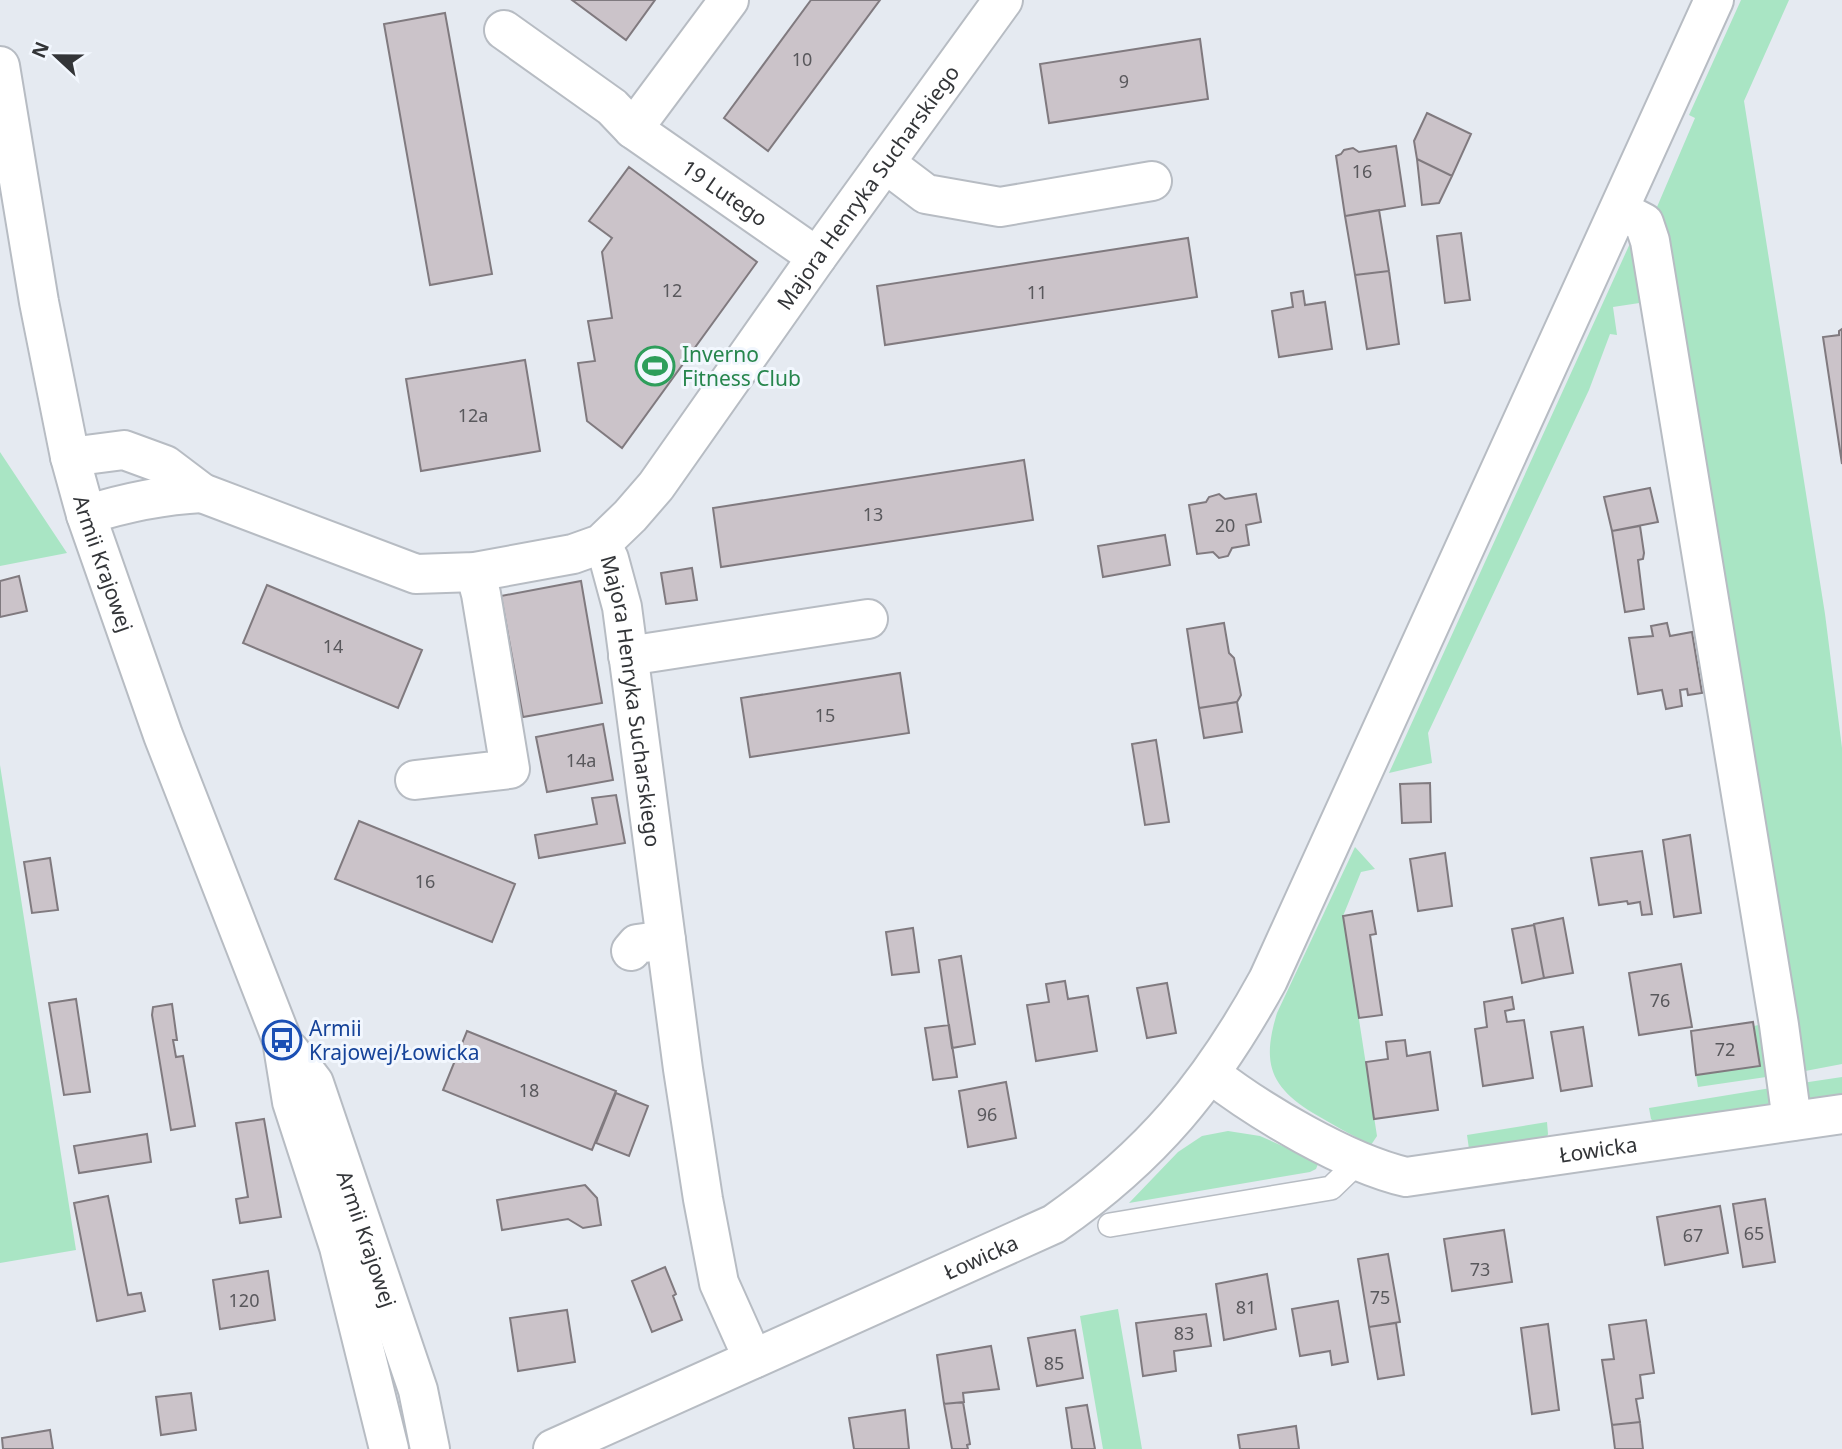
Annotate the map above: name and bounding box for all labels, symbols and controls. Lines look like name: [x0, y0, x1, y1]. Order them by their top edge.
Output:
north arrow: [21, 21, 91, 91]
text: N: [25, 38, 55, 62]
house number: 10: [792, 47, 812, 71]
street label: Majora Henryka Sucharskiego: [770, 59, 965, 315]
house number: 9: [1119, 69, 1129, 93]
street label: 19 Lutego: [676, 153, 773, 233]
house number: 16: [1352, 159, 1372, 183]
house number: 12: [662, 278, 682, 302]
house number: 11: [1027, 280, 1047, 304]
place label: Inverno Fitness Club: [682, 340, 801, 392]
sports icon: Inverno Fitness Club: [634, 345, 676, 387]
house number: 12a: [458, 403, 488, 427]
street label: Armii Krajowej: [67, 492, 140, 636]
house number: 13: [863, 502, 883, 526]
house number: 20: [1215, 513, 1235, 537]
street label: Majora Henryka Sucharskiego: [595, 552, 668, 849]
house number: 14: [323, 634, 343, 658]
house number: 15: [815, 703, 835, 727]
house number: 14a: [566, 748, 596, 772]
house number: 16: [415, 869, 435, 893]
house number: 76: [1650, 988, 1670, 1012]
place label: Armii Krajowej/Łowicka: [309, 1014, 480, 1066]
bus stop icon: Armii Krajowej/Łowicka: [261, 1019, 303, 1061]
house number: 72: [1715, 1037, 1735, 1061]
house number: 18: [519, 1078, 539, 1102]
house number: 96: [977, 1102, 997, 1126]
street label: Łowicka: [1557, 1130, 1639, 1169]
street label: Armii Krajowej: [331, 1167, 403, 1311]
house number: 65: [1744, 1221, 1764, 1245]
house number: 67: [1683, 1223, 1703, 1247]
street label: Łowicka: [939, 1228, 1022, 1286]
house number: 73: [1470, 1257, 1490, 1281]
house number: 75: [1370, 1285, 1390, 1309]
house number: 120: [229, 1288, 259, 1312]
house number: 81: [1236, 1295, 1256, 1319]
house number: 83: [1174, 1321, 1194, 1345]
house number: 85: [1044, 1351, 1064, 1375]

